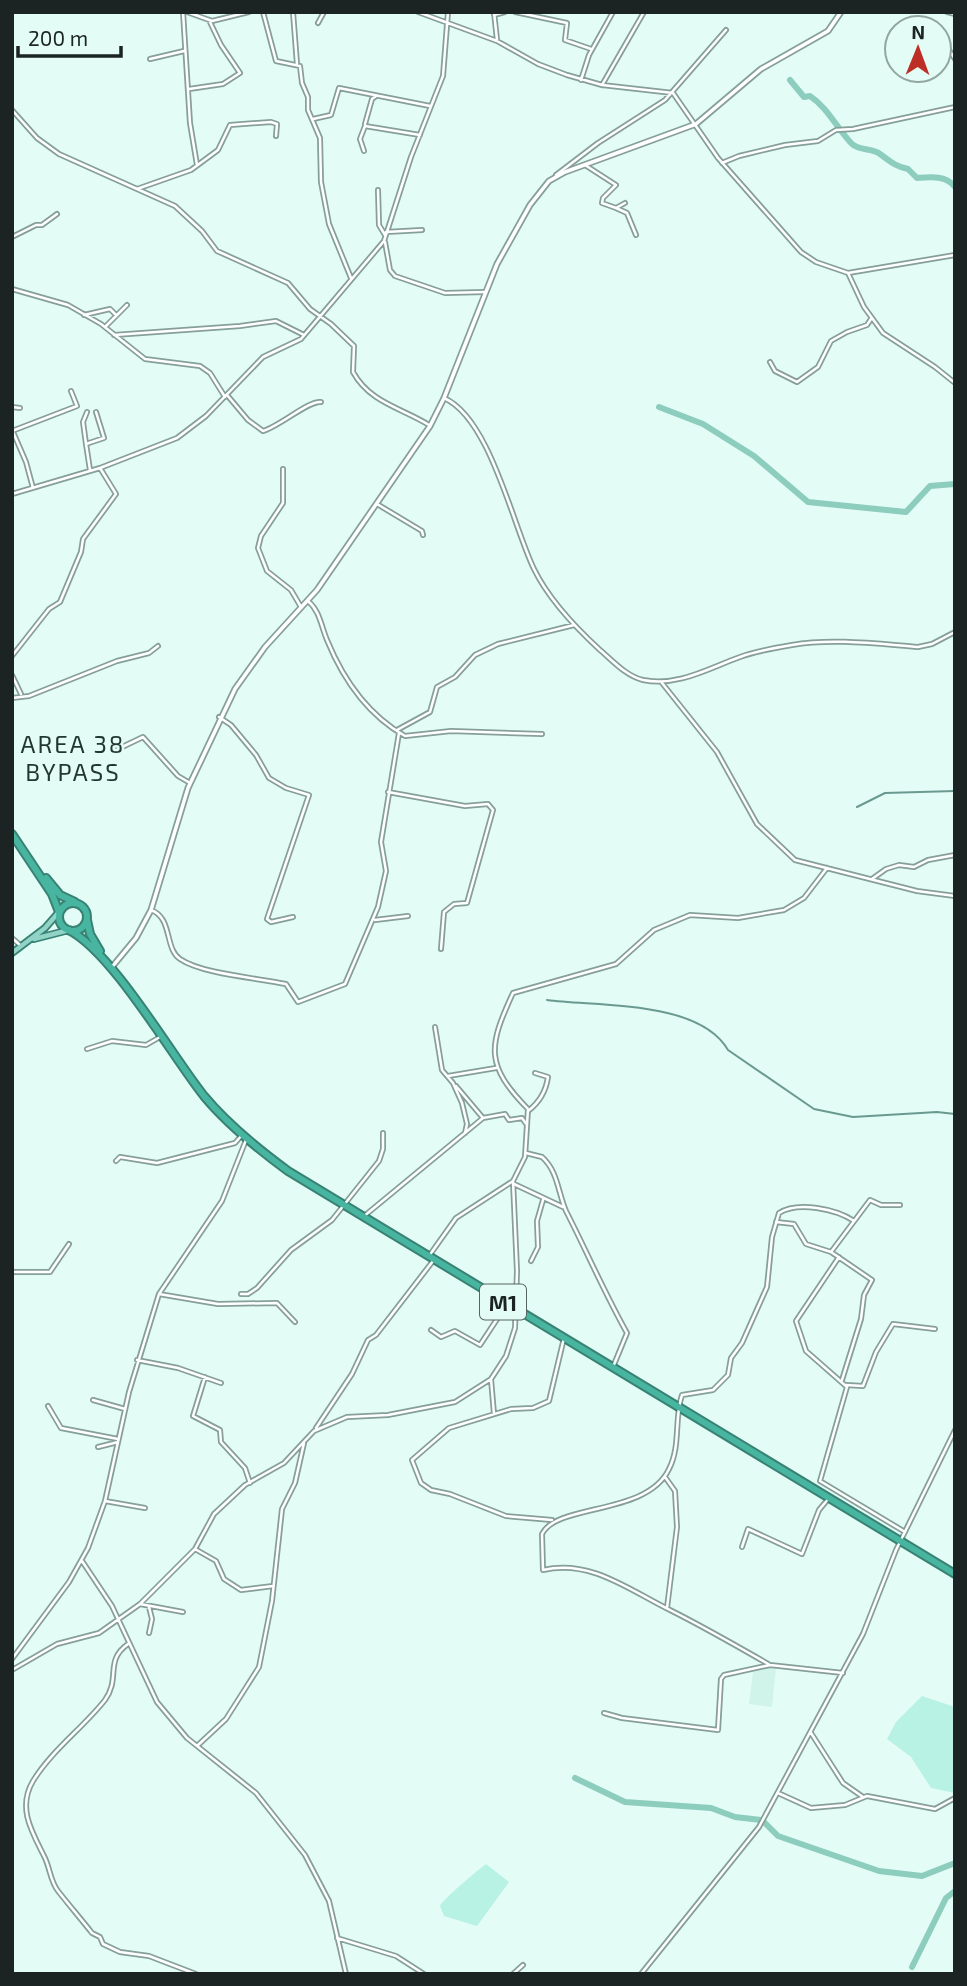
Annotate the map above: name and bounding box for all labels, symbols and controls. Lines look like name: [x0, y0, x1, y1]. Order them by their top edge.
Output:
scale bar: [18, 14, 121, 58]
north arrow: [883, 14, 953, 84]
text: N: [911, 20, 925, 43]
text: 200 m: [28, 25, 88, 50]
district label: AREA 38 BYPASS: [21, 729, 125, 786]
road number: M1: [480, 1284, 526, 1320]

